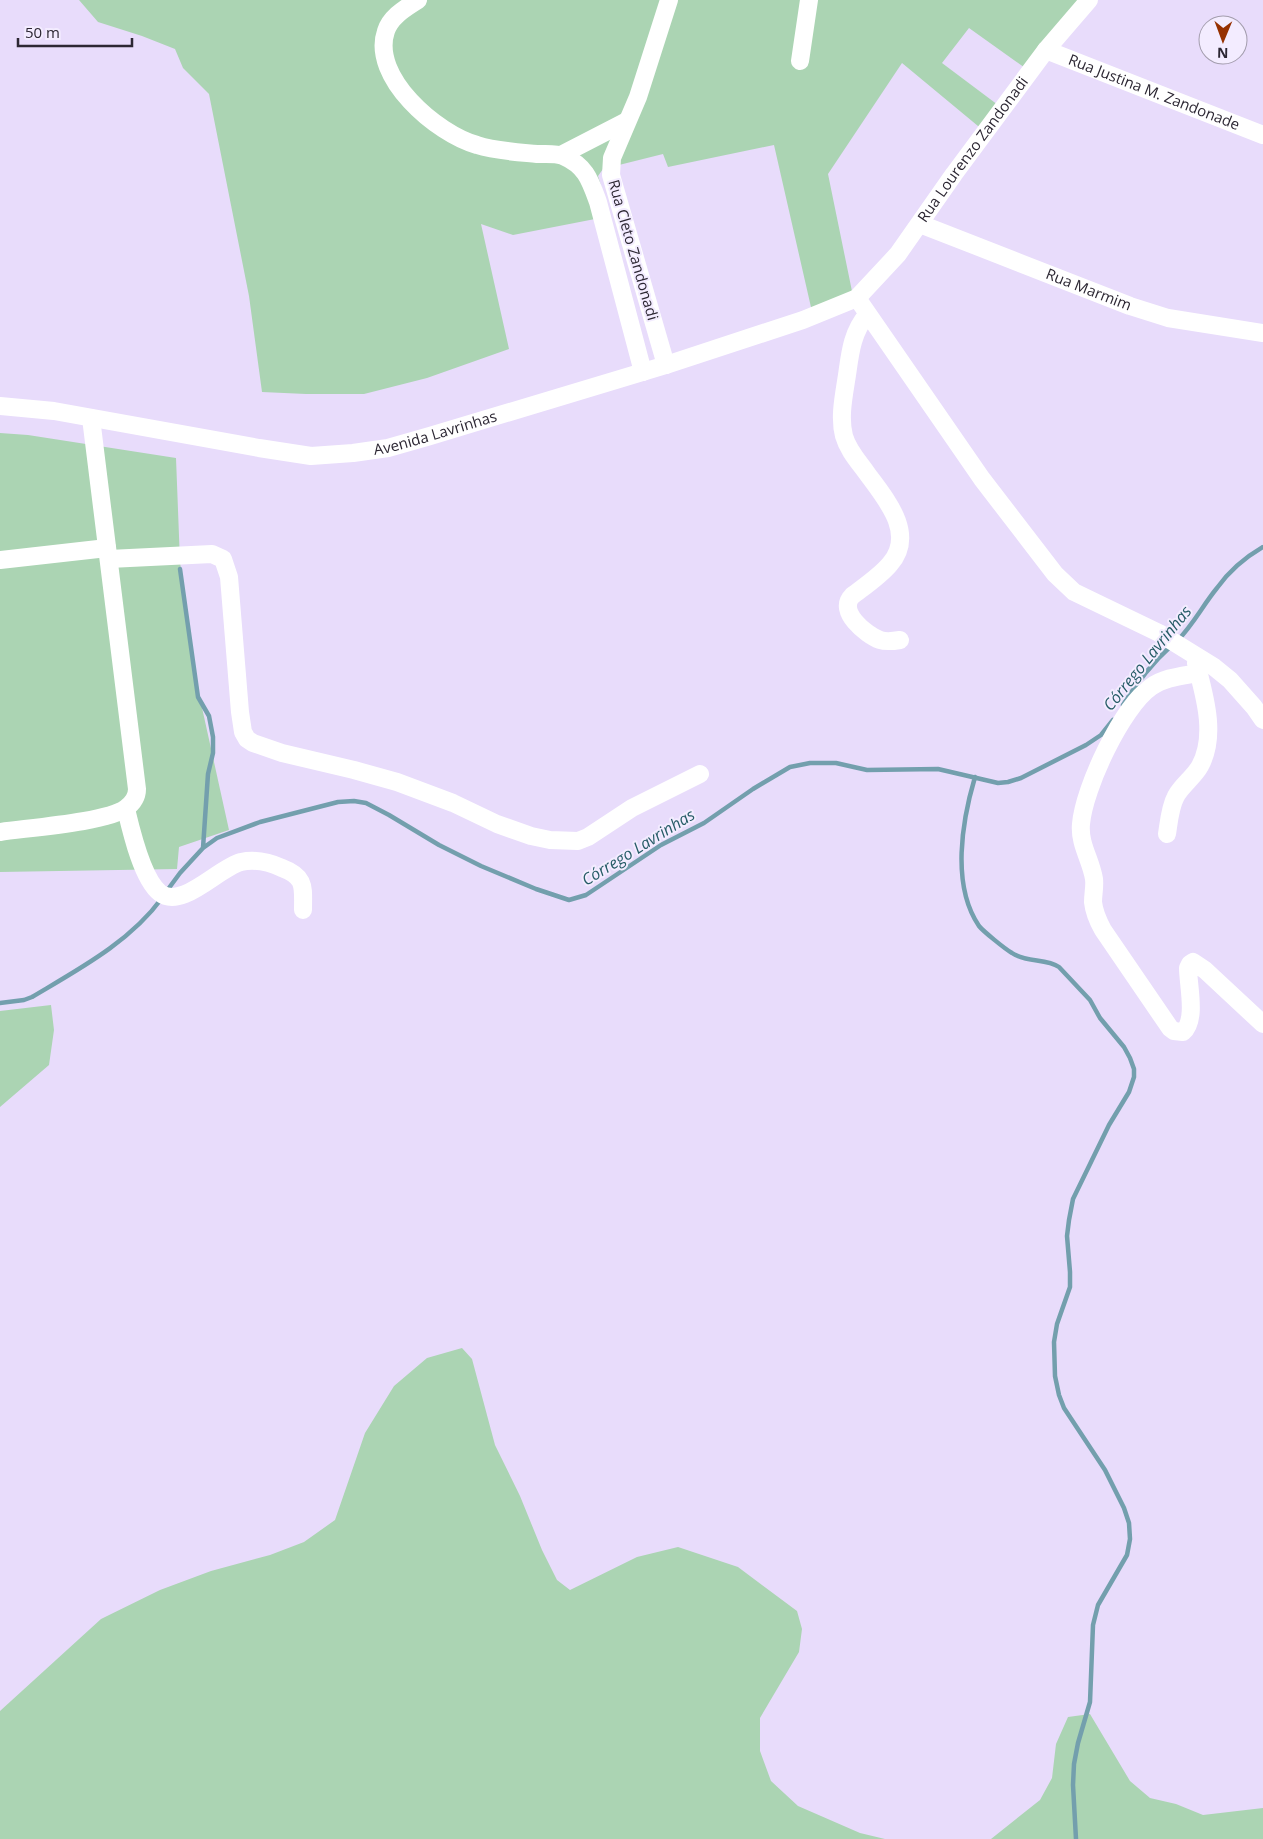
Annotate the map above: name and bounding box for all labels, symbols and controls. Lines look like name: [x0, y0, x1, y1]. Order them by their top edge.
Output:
scale bar: [18, 15, 131, 47]
north arrow: [1198, 15, 1248, 65]
text: 50 m: [25, 22, 60, 42]
text: N: [1217, 44, 1229, 63]
street label: Rua Justina M. Zandonade: [1066, 49, 1243, 134]
street label: Rua Lourenzo Zandonadi: [912, 72, 1032, 226]
street label: Rua Cleto Zandonadi: [604, 177, 664, 322]
street label: Rua Marmim: [1043, 263, 1135, 315]
street label: Avenida Lavrinhas: [372, 405, 499, 459]
water label: Córrego Lavrinhas: [1098, 601, 1196, 715]
water label: Córrego Lavrinhas: [577, 803, 699, 891]

